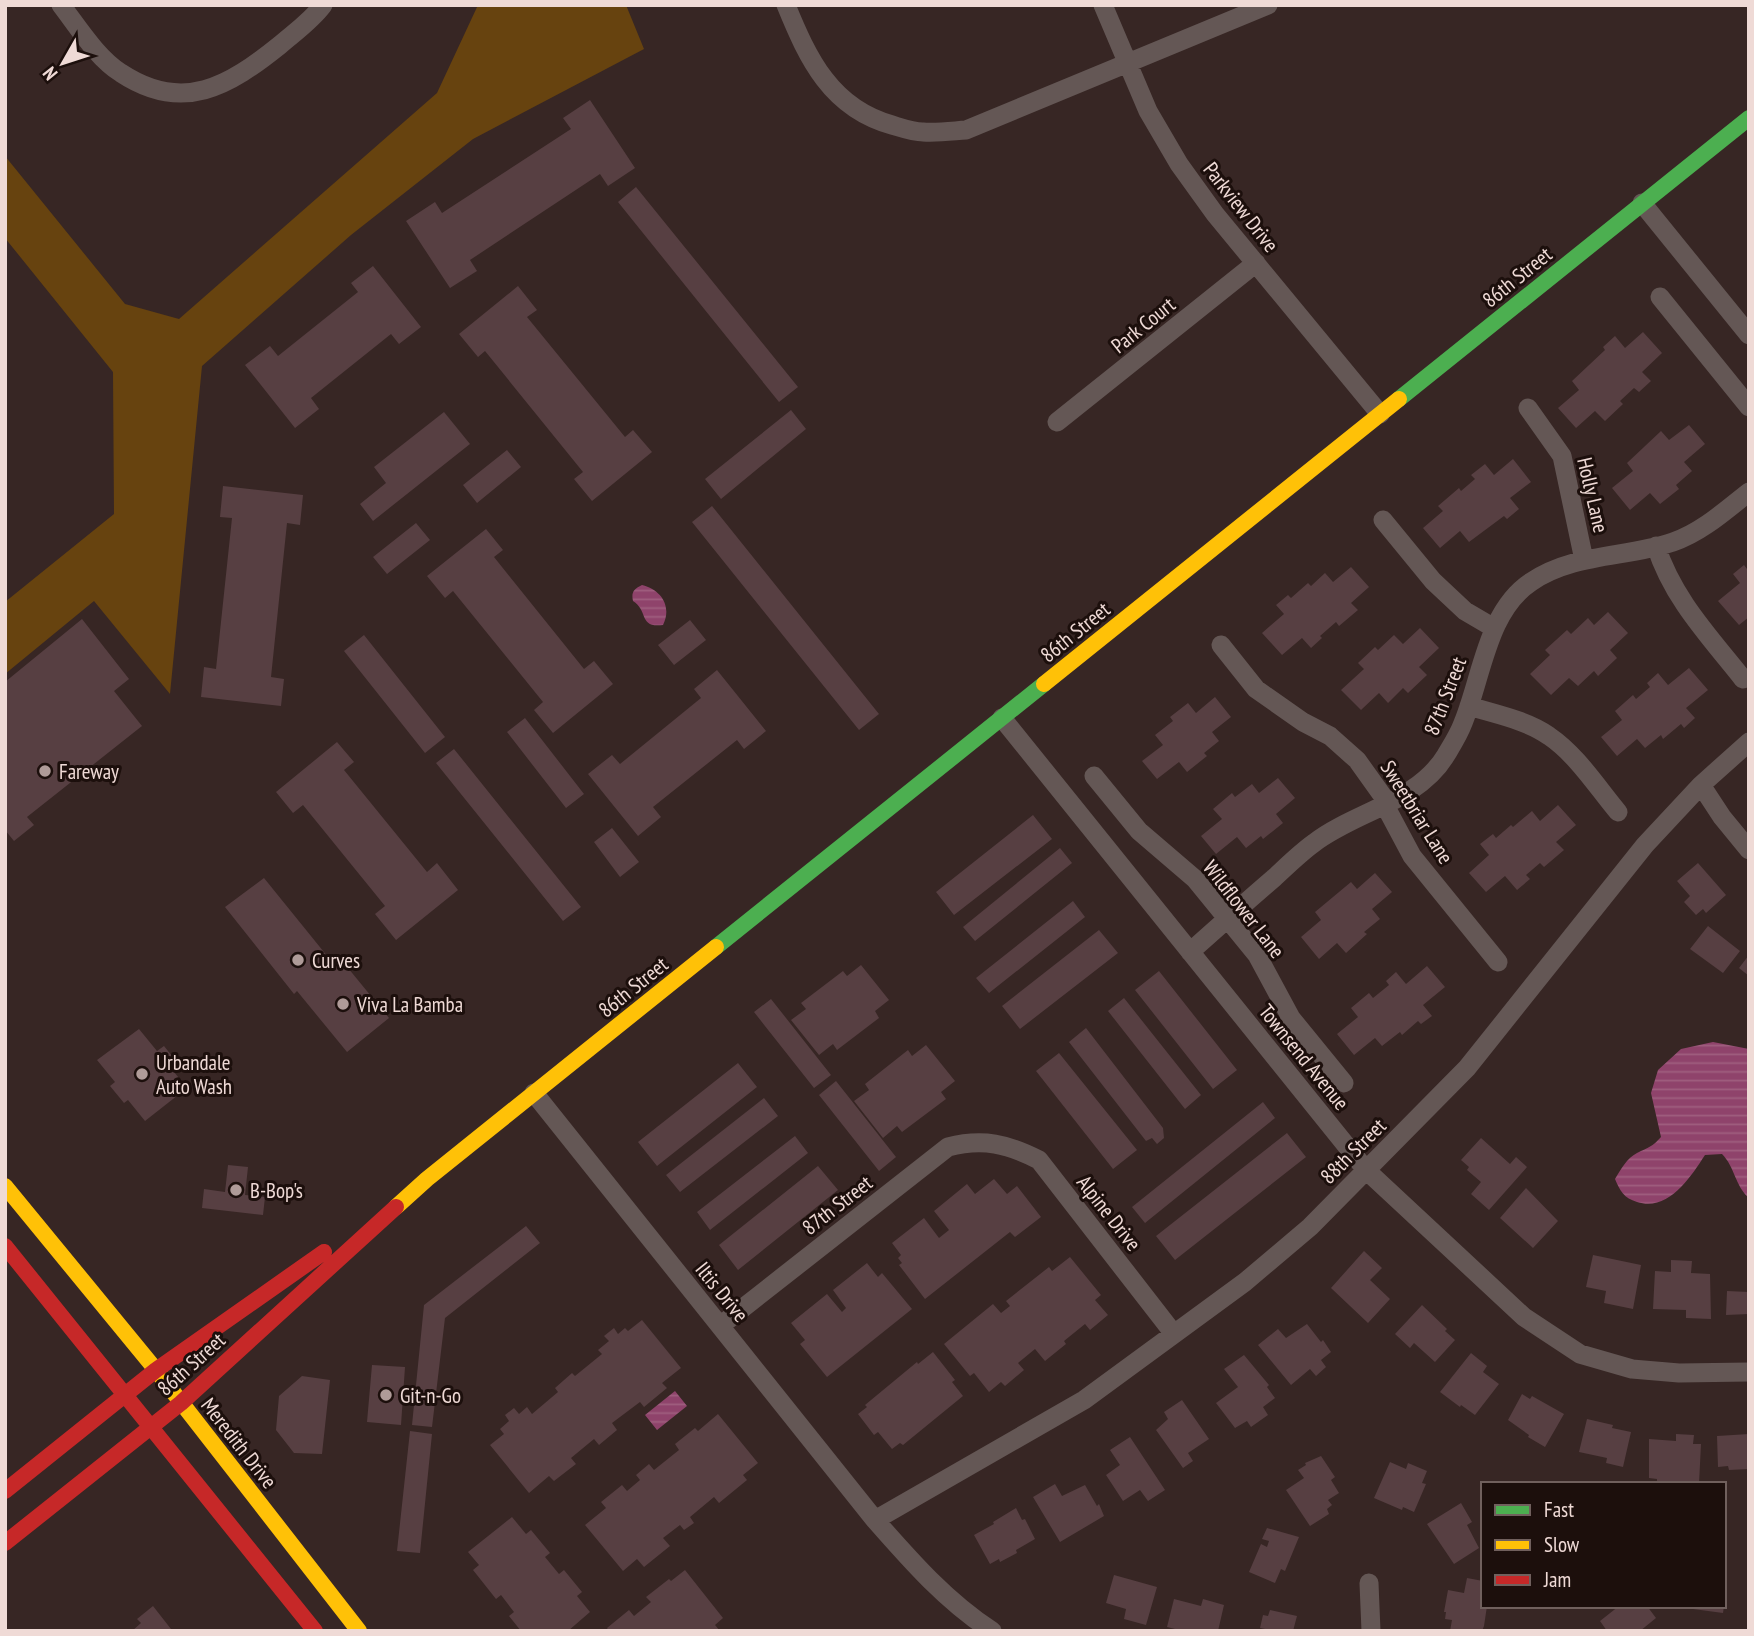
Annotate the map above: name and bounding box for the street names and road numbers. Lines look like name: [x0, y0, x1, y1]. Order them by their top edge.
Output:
street label: Parkview Drive: [1197, 157, 1285, 257]
street label: 86th Street: [1477, 241, 1557, 313]
street label: Park Court: [1106, 291, 1181, 359]
street label: Holly Lane: [1571, 455, 1615, 535]
street label: 86th Street: [1035, 596, 1115, 668]
street label: 87th Street: [1418, 653, 1472, 739]
street label: Sweetbriar Lane: [1375, 755, 1459, 869]
street label: Wildflower Lane: [1197, 855, 1291, 963]
street label: 86th Street: [593, 951, 673, 1023]
street label: Townsend Avenue: [1253, 998, 1355, 1116]
street label: 88th Street: [1315, 1112, 1392, 1189]
street label: 87th Street: [797, 1169, 878, 1241]
street label: Alpine Drive: [1071, 1170, 1147, 1256]
street label: Iltis Drive: [690, 1256, 754, 1328]
street label: 86th Street: [152, 1326, 231, 1401]
street label: Meredith Drive: [195, 1392, 283, 1494]

